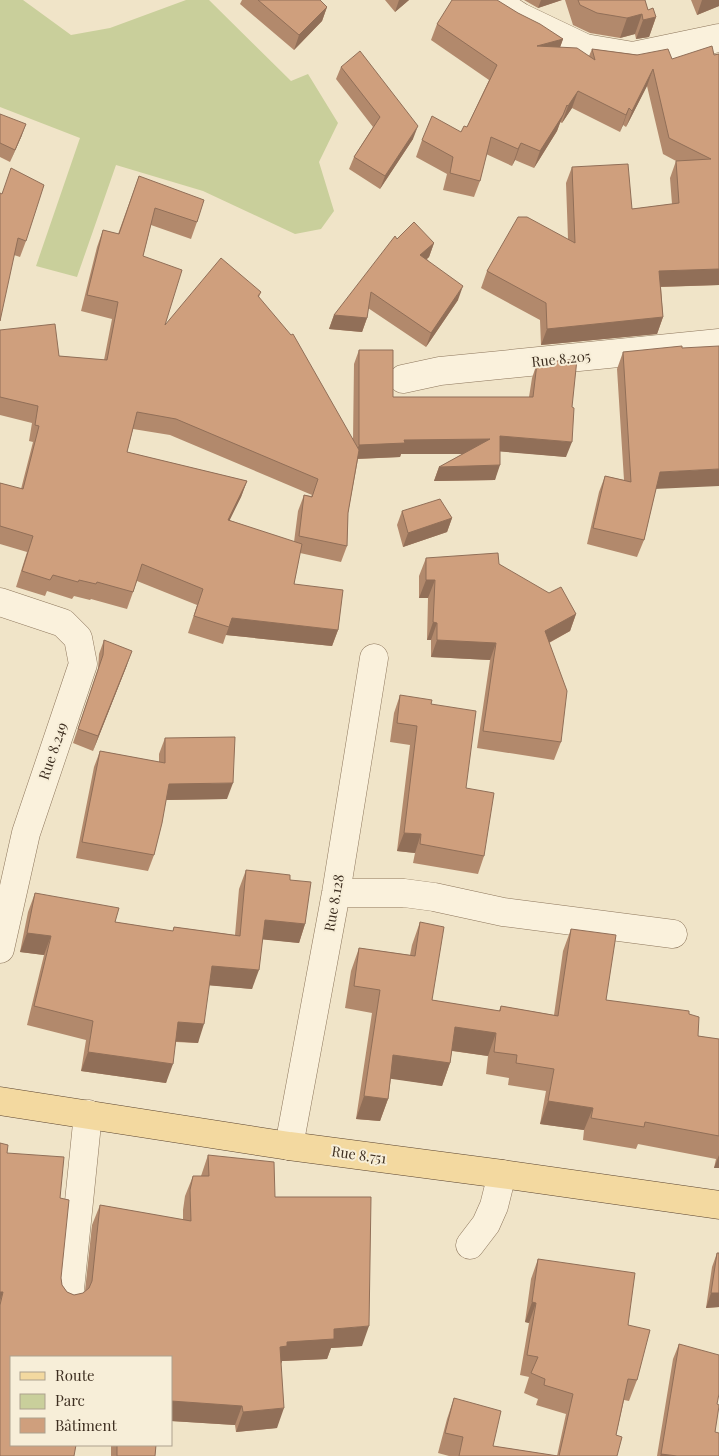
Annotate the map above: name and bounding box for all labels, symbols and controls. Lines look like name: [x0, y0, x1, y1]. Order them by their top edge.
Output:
street label: Rue 8.205: [530, 346, 592, 371]
street label: Rue 8.249: [34, 720, 71, 782]
street label: Rue 8.128: [319, 873, 348, 933]
street label: Rue 8.751: [330, 1141, 388, 1168]
legend: [10, 1356, 172, 1446]
text: Route: [55, 1365, 95, 1385]
text: Parc: [55, 1390, 85, 1410]
text: Bâtiment: [55, 1415, 117, 1435]

